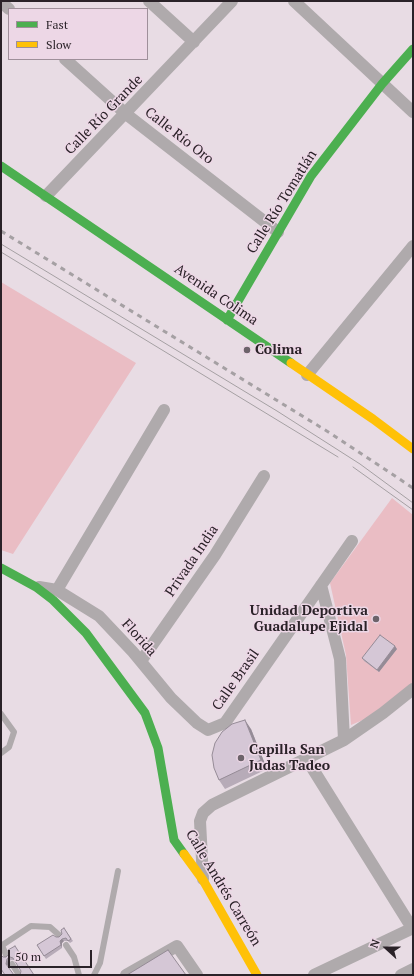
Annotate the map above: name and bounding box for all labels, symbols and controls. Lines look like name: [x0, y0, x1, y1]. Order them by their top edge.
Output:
legend: [8, 8, 148, 60]
text: Fast: [46, 17, 68, 32]
text: Slow: [46, 37, 71, 52]
street label: Calle Río Grande: [62, 72, 146, 158]
street label: Calle Río Oro: [141, 104, 217, 168]
street label: Calle Río Tomatlán: [243, 147, 321, 257]
street label: Avenida Colima: [171, 261, 261, 329]
place label: Colima: [255, 342, 302, 358]
marker: Colima: [242, 345, 252, 355]
street label: Privada India: [162, 522, 222, 600]
place label: Unidad Deportiva Guadalupe Ejidal: [250, 603, 368, 636]
marker: Unidad Deportiva Guadalupe Ejidal: [371, 614, 381, 624]
street label: Florida: [118, 616, 160, 660]
street label: Calle Brasil: [209, 646, 263, 714]
place label: Capilla San Judas Tadeo: [249, 742, 330, 774]
marker: Capilla San Judas Tadeo: [236, 753, 246, 763]
street label: Calle Andrés Carreón: [182, 827, 264, 949]
north arrow: [366, 928, 406, 968]
text: N: [367, 937, 383, 950]
scale bar: [10, 942, 94, 968]
text: 50 m: [15, 949, 41, 964]

